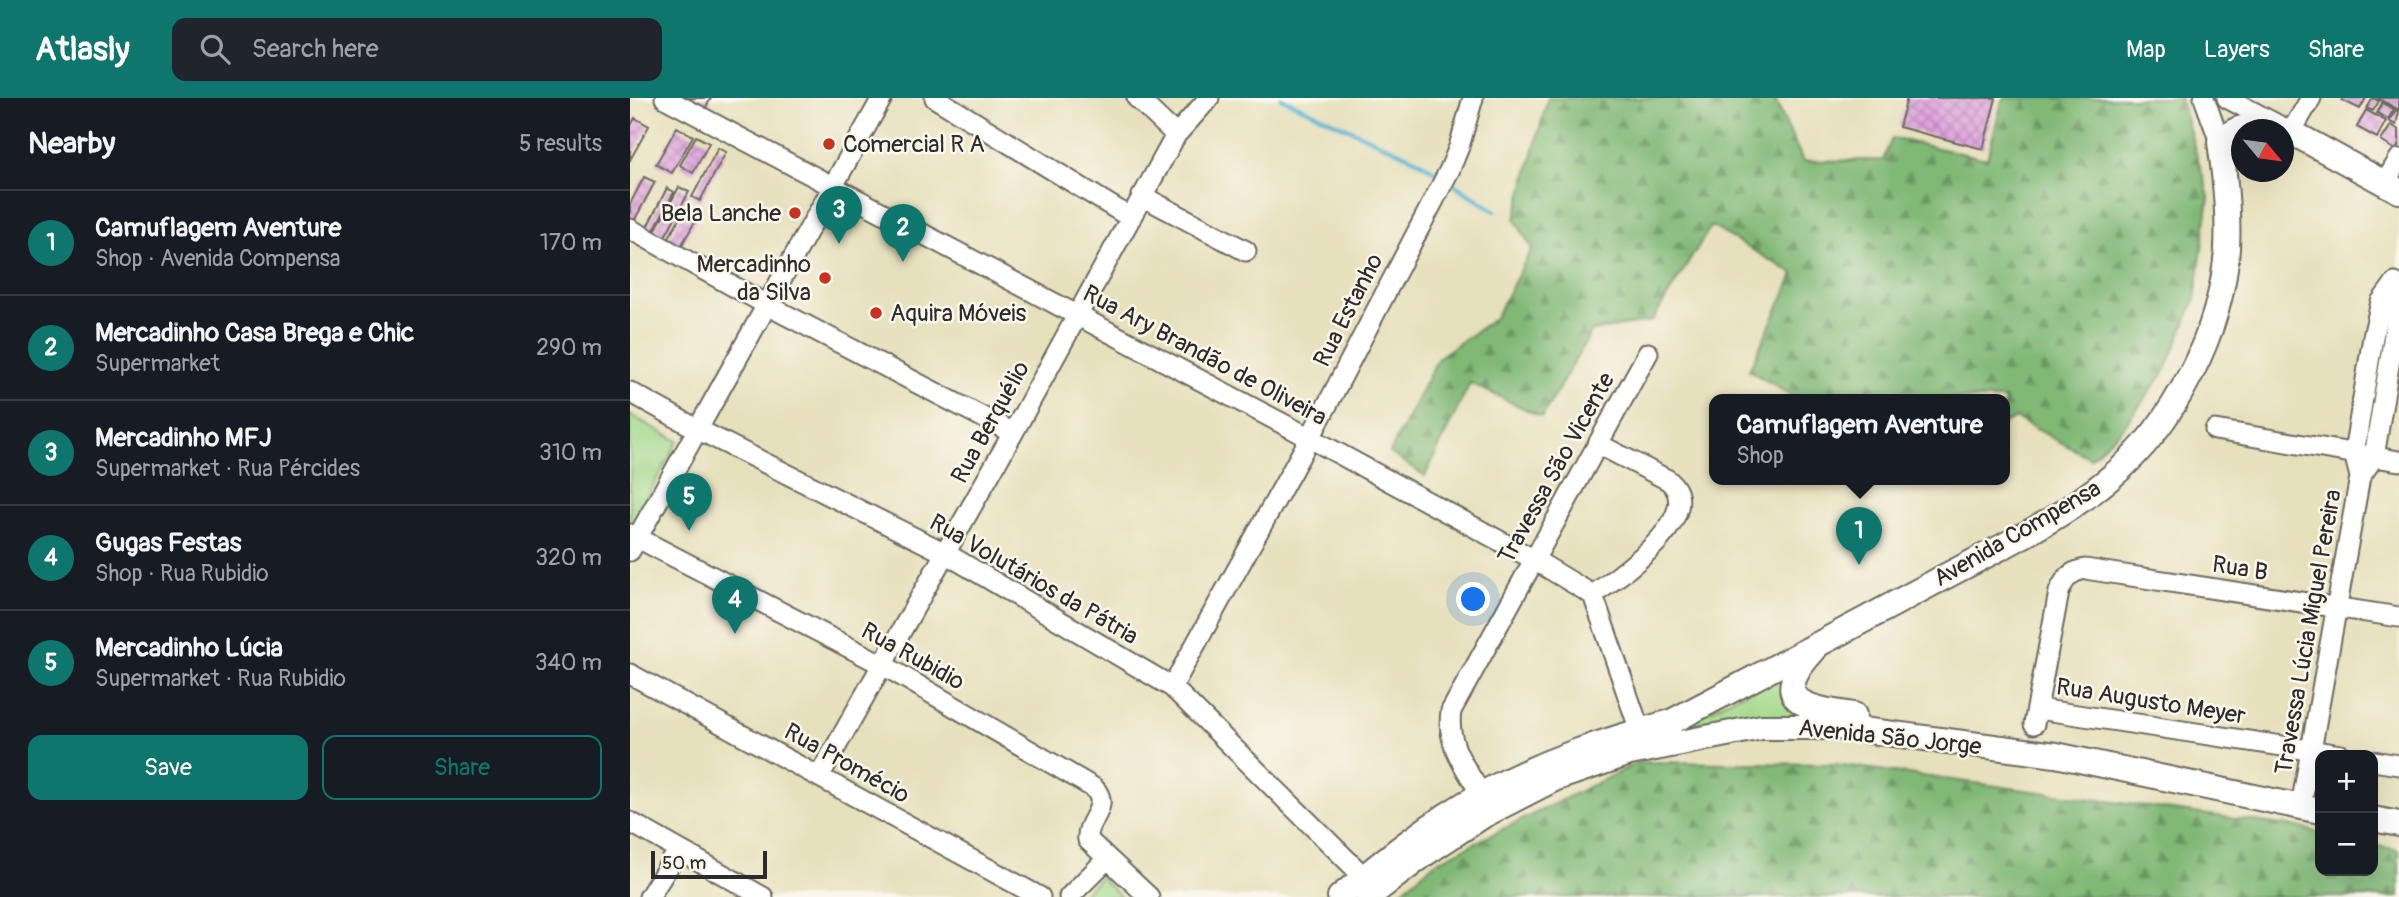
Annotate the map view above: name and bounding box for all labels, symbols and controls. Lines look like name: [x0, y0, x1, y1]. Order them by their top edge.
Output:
search box: [172, 18, 662, 81]
text: Atlasly: [35, 29, 130, 70]
icon: search: [196, 30, 234, 68]
text: Search here: [252, 33, 379, 65]
text: Map: [2126, 35, 2166, 64]
text: Layers: [2204, 35, 2270, 64]
text: Share: [2308, 35, 2364, 64]
north arrow: [2231, 119, 2294, 182]
text: Nearby: [28, 125, 115, 162]
text: 5 results: [519, 129, 602, 158]
place label: Comercial R A: [843, 130, 985, 159]
marker: Comercial R A: [821, 136, 837, 152]
pin: 3: [816, 186, 862, 244]
place label: Bela Lanche: [661, 199, 781, 228]
pin: 2: [880, 204, 926, 262]
marker: Bela Lanche: [787, 205, 803, 221]
text: Camuflagem Aventure: [95, 212, 341, 244]
text: 1: [47, 228, 56, 257]
text: 170 m: [540, 228, 602, 257]
text: Shop · Avenida Compensa: [95, 244, 340, 273]
street label: Rua Estanho: [1308, 249, 1389, 372]
place label: Mercadinho da Silva: [696, 250, 811, 307]
marker: Mercadinho da Silva: [817, 270, 833, 286]
street label: Rua Ary Brandão de Oliveira: [1078, 279, 1332, 432]
place label: Aquira Móveis: [890, 299, 1026, 328]
marker: Aquira Móveis: [868, 305, 884, 321]
text: Mercadinho Casa Brega e Chic: [95, 317, 414, 349]
text: 2: [45, 333, 57, 362]
text: 290 m: [536, 333, 602, 362]
text: Supermarket: [95, 349, 220, 378]
street label: Rua Berquélio: [945, 356, 1036, 488]
street label: Travessa São Vicente: [1492, 367, 1621, 569]
popup: [1709, 394, 2010, 485]
text: Camuflagem Aventure: [1736, 409, 1983, 441]
text: Mercadinho MFJ: [95, 422, 272, 454]
text: 3: [45, 438, 57, 467]
text: 310 m: [539, 438, 602, 467]
text: Shop: [1736, 441, 1784, 470]
text: Supermarket · Rua Pércides: [95, 454, 360, 483]
pin: 5: [666, 473, 712, 531]
street label: Avenida Compensa: [1928, 474, 2106, 593]
street label: Travessa Lúcia Miguel Pereira: [2269, 487, 2348, 777]
pin: 1: [1836, 507, 1882, 565]
street label: Rua Volutários da Pátria: [924, 508, 1143, 651]
text: Gugas Festas: [95, 527, 241, 559]
text: 4: [44, 543, 58, 572]
text: 320 m: [535, 543, 602, 572]
street label: Rua B: [2210, 550, 2270, 587]
text: Shop · Rua Rubidio: [95, 559, 269, 588]
pin: 4: [712, 576, 758, 634]
your location: [1456, 582, 1490, 616]
street label: Rua Rubidio: [856, 616, 969, 697]
text: Mercadinho Lúcia: [95, 632, 283, 664]
text: 5: [45, 648, 57, 677]
text: 340 m: [535, 648, 602, 677]
text: Supermarket · Rua Rubidio: [95, 664, 346, 693]
street label: Rua Augusto Meyer: [2054, 672, 2248, 731]
street label: Avenida São Jorge: [1797, 713, 1983, 762]
street label: Rua Promécio: [779, 717, 915, 810]
button: Save: [28, 735, 308, 800]
button: Share: [322, 735, 602, 800]
map controls: [2315, 750, 2378, 876]
button: +: [2315, 750, 2378, 813]
button: −: [2315, 813, 2378, 876]
scale bar: [651, 848, 766, 880]
text: 50 m: [662, 851, 706, 875]

